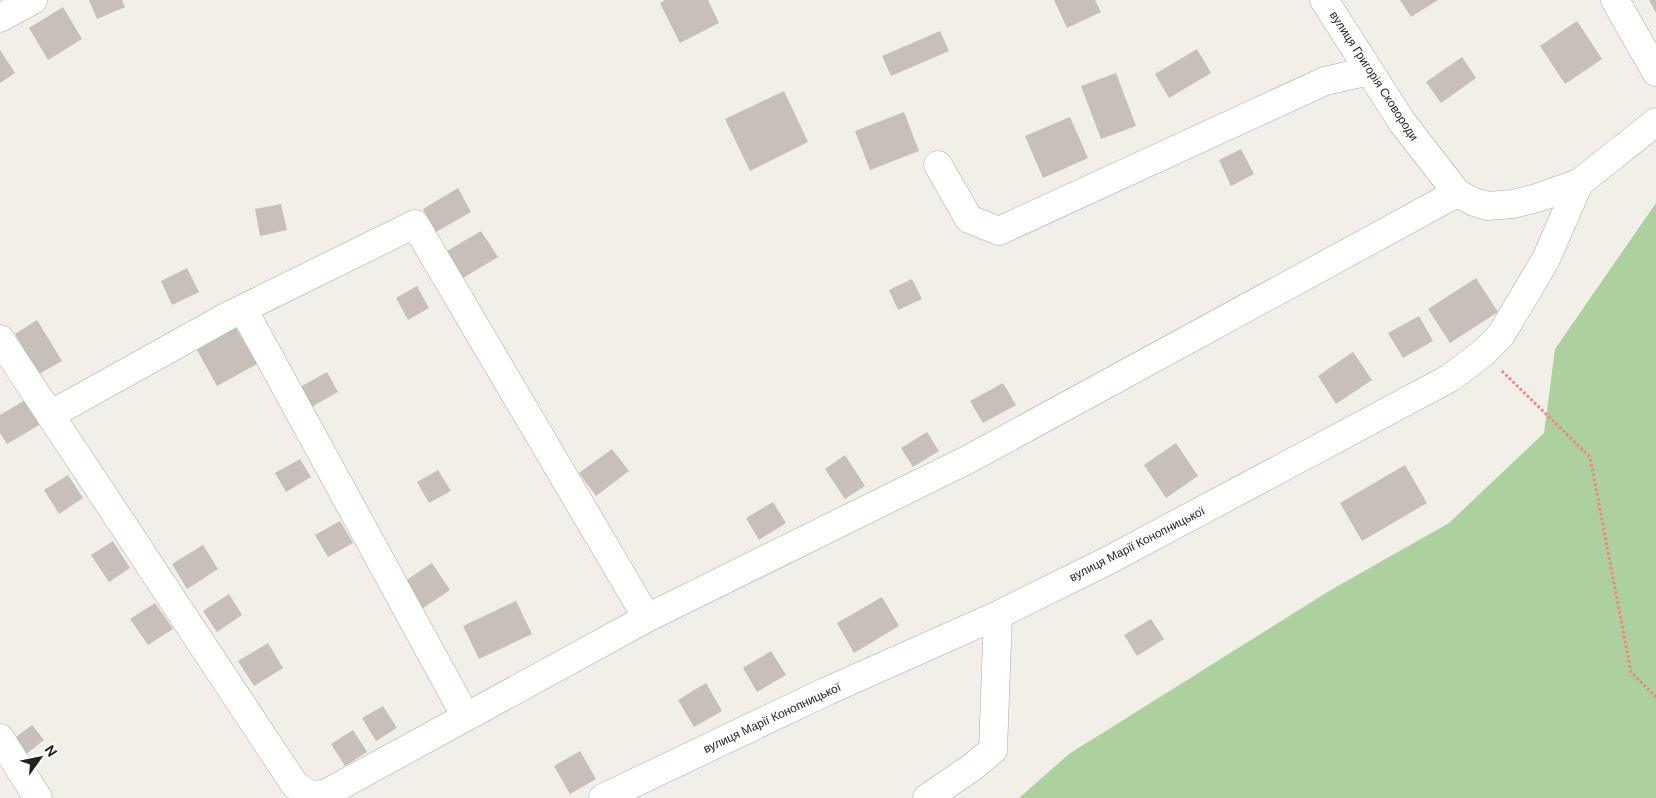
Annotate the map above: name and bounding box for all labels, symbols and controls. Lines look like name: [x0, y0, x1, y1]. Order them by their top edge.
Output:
street label: вулиця Григорія Сковороди: [1326, 8, 1422, 144]
street label: вулиця Марії Конопницької: [1066, 503, 1208, 585]
street label: вулиця Марії Конопницької: [701, 679, 844, 757]
north arrow: [15, 733, 65, 783]
text: N: [41, 742, 61, 760]

